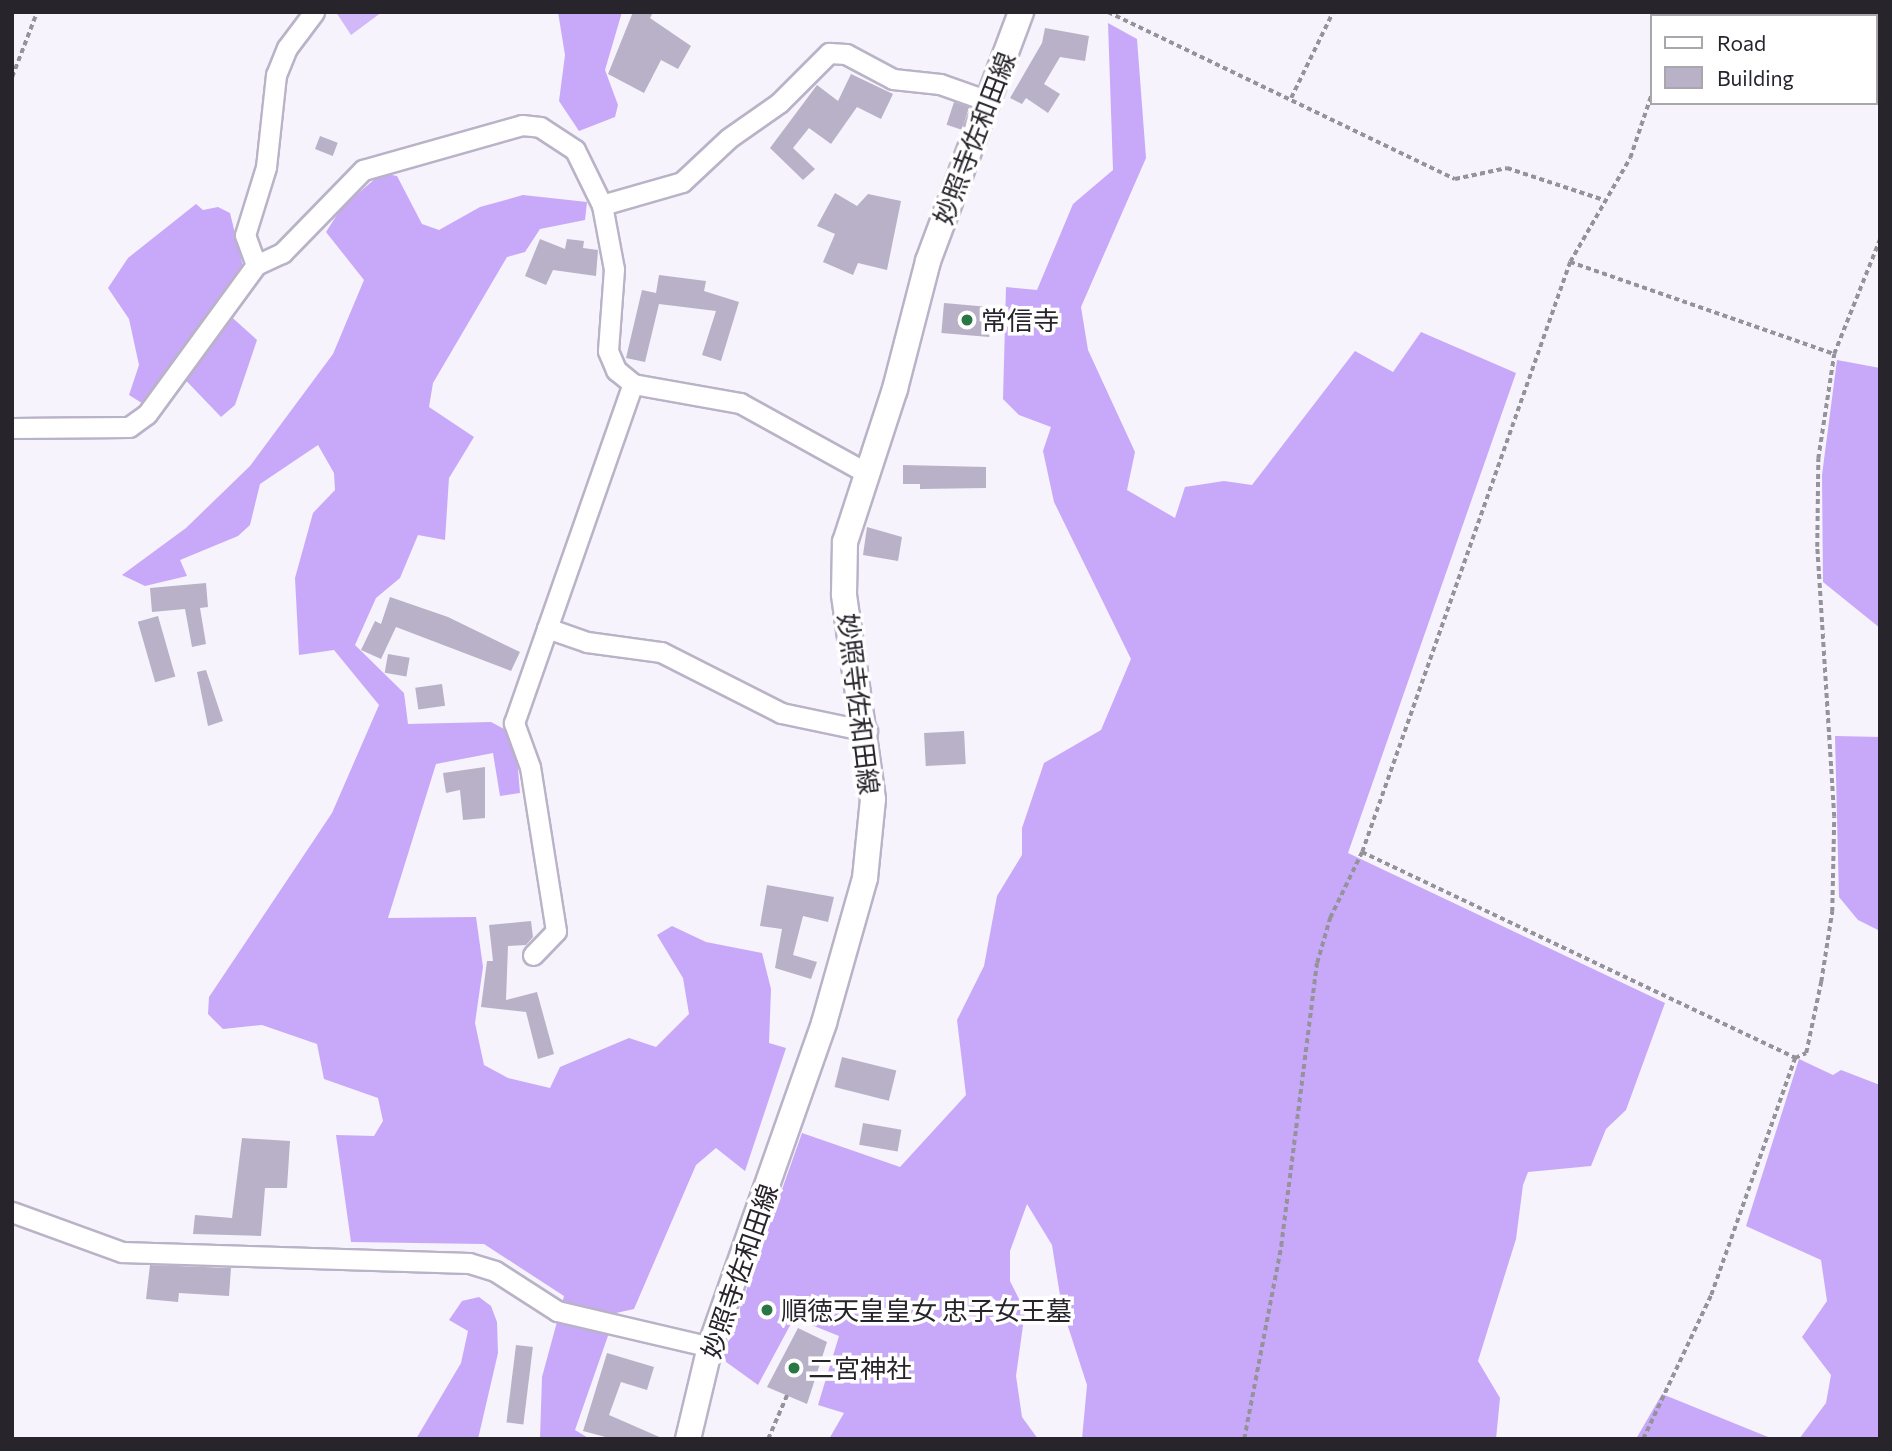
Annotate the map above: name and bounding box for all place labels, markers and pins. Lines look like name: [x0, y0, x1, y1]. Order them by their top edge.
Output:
place label: 常信寺: [981, 304, 1059, 336]
marker: 常信寺: [959, 312, 975, 328]
place label: 順徳天皇皇女 忠子女王墓: [781, 1294, 1072, 1326]
marker: 順徳天皇皇女 忠子女王墓: [759, 1302, 775, 1318]
place label: 二宮神社: [808, 1352, 912, 1384]
marker: 二宮神社: [786, 1360, 802, 1376]

